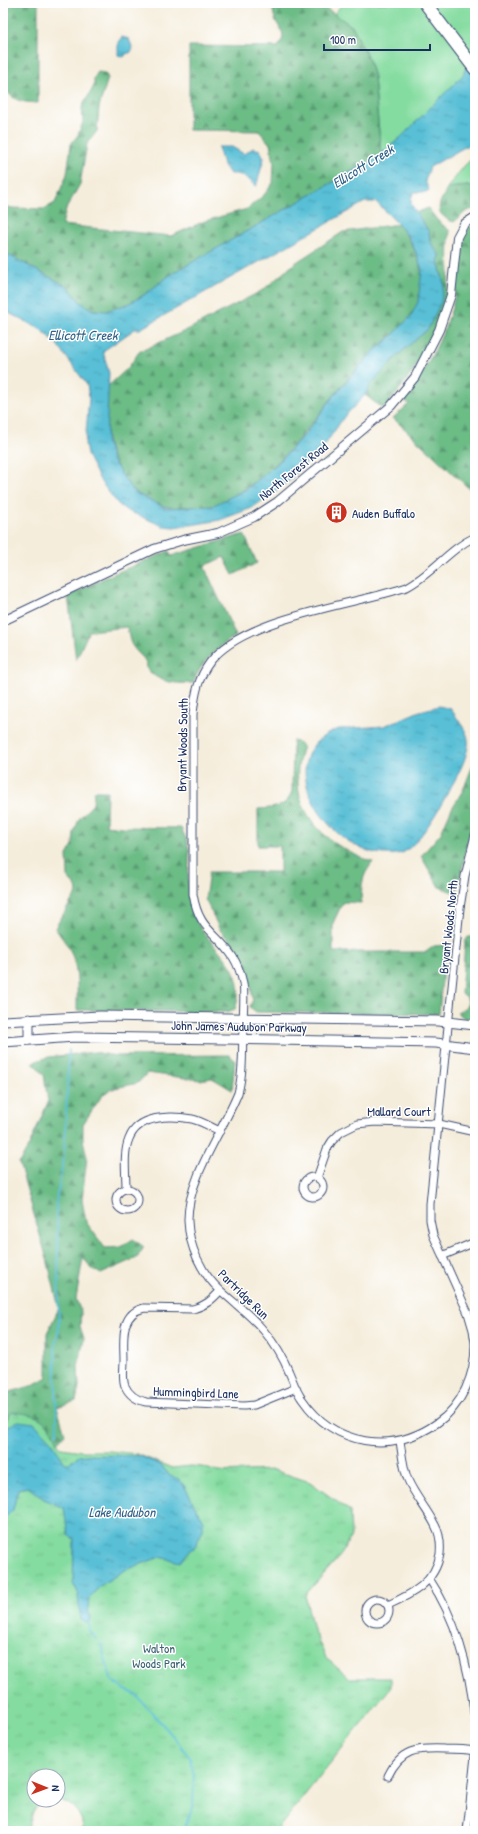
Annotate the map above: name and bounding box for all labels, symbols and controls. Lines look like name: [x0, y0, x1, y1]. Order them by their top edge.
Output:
scale bar: [324, 26, 430, 52]
text: 100 m: [330, 31, 356, 48]
water label: Ellicott Creek: [328, 139, 398, 192]
water label: Ellicott Creek: [48, 325, 119, 344]
street label: North Forest Road: [255, 438, 331, 504]
building icon: Auden Buffalo: [323, 500, 349, 526]
place label: Auden Buffalo: [352, 504, 415, 522]
street label: Bryant Woods South: [172, 698, 192, 792]
street label: Bryant Woods North: [434, 879, 462, 975]
street label: John James Audubon Parkway: [171, 1016, 308, 1036]
street label: Mallard Court: [367, 1102, 431, 1120]
street label: Partridge Run: [214, 1265, 274, 1323]
street label: Hummingbird Lane: [153, 1382, 239, 1402]
water label: Lake Audubon: [89, 1502, 157, 1521]
park label: Walton Woods Park: [132, 1639, 186, 1672]
north arrow: [26, 1768, 66, 1808]
text: N: [49, 1785, 63, 1791]

